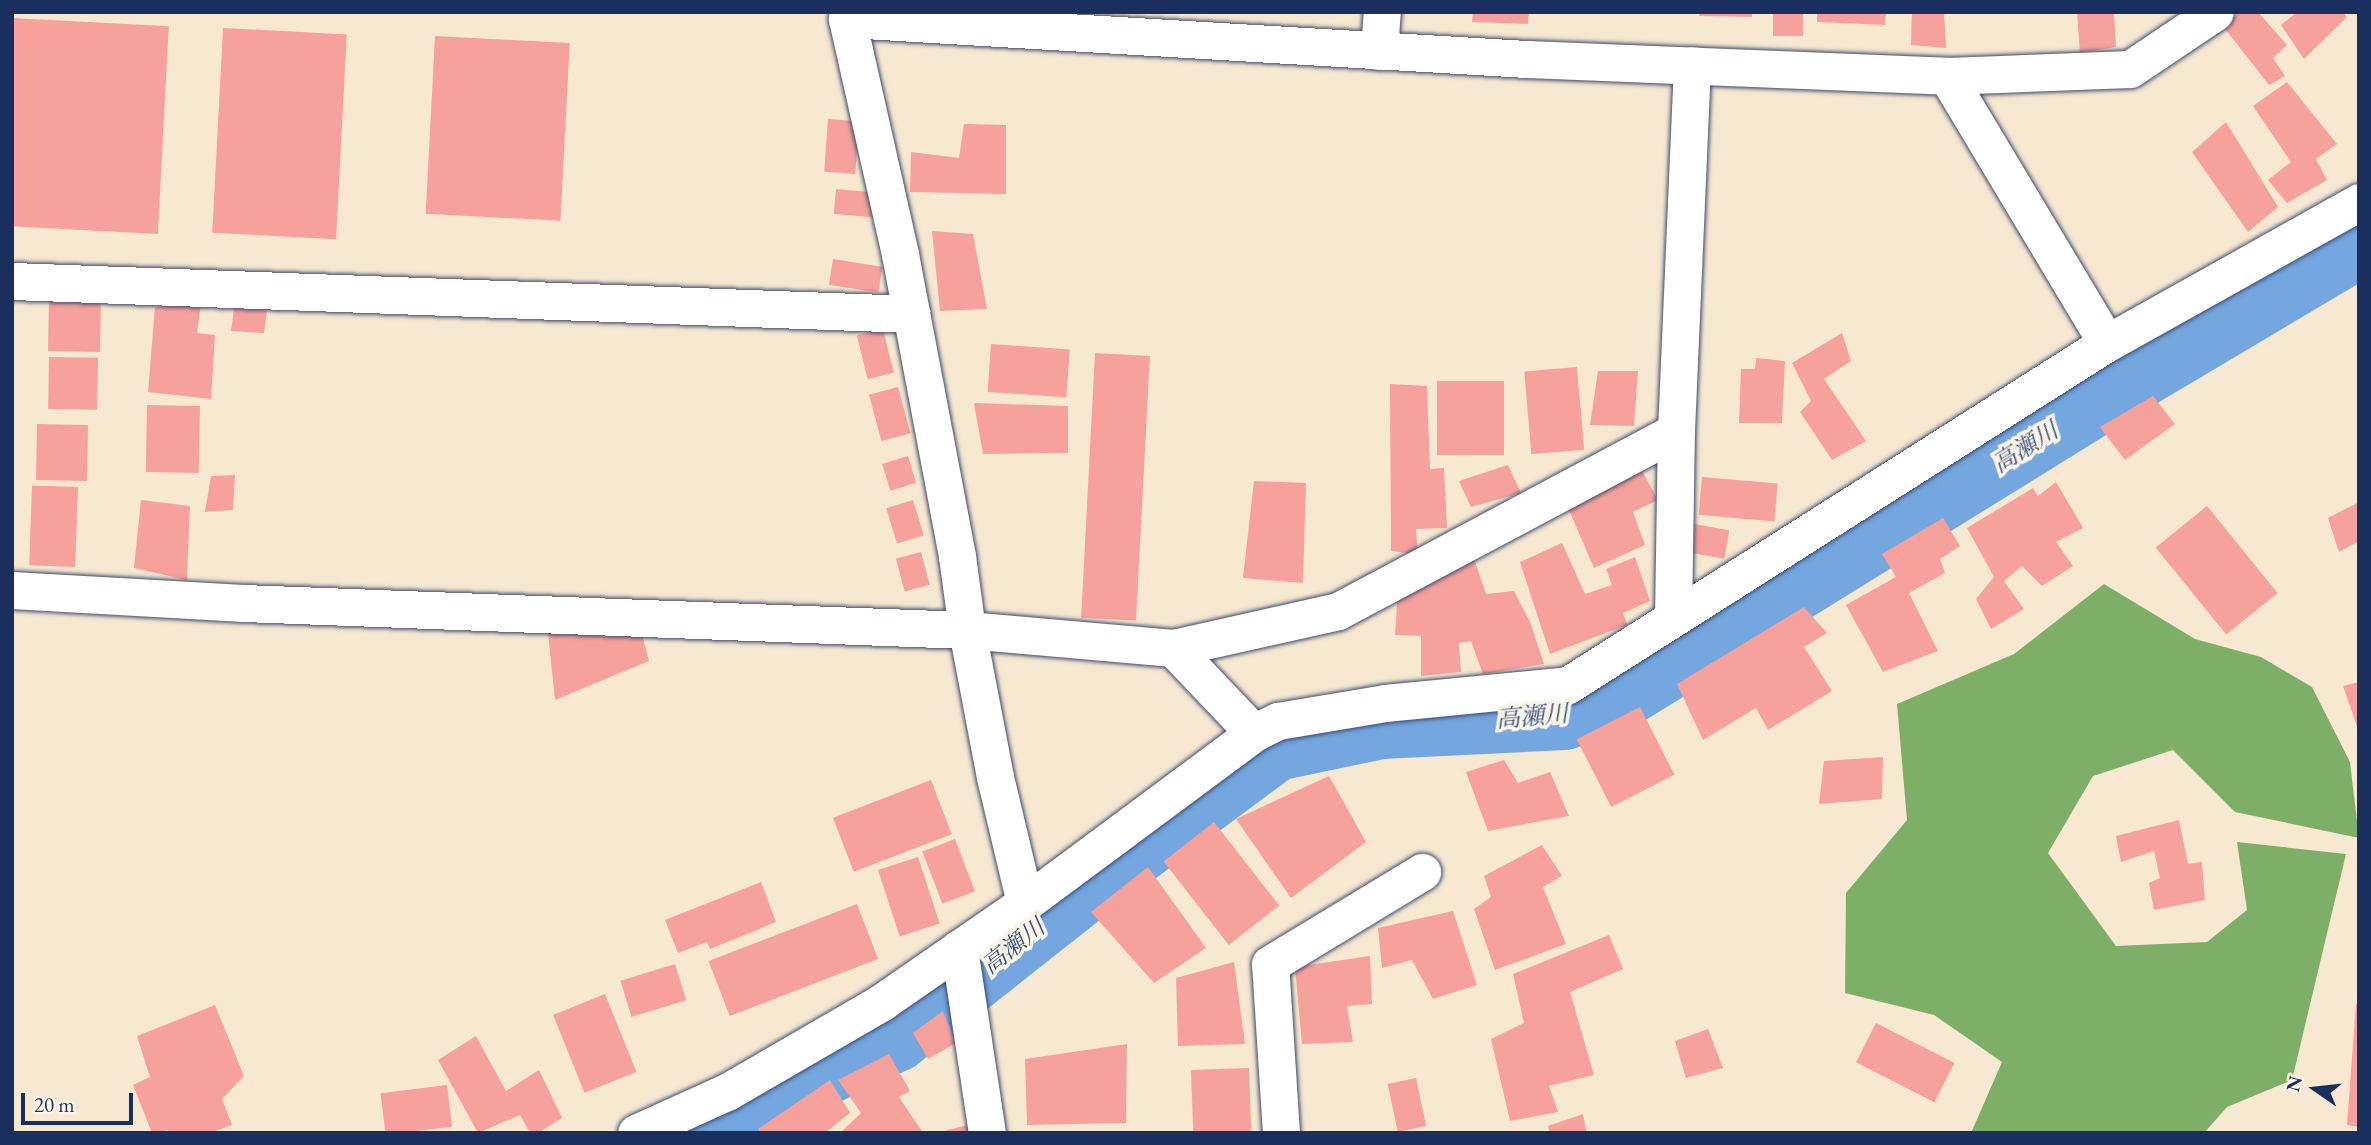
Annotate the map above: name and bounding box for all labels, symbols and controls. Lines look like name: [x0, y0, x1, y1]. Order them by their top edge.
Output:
water label: 高瀬川: [1987, 416, 2063, 478]
water label: 高瀬川: [1495, 699, 1569, 733]
water label: 高瀬川: [976, 912, 1050, 980]
north arrow: [2280, 1054, 2350, 1124]
text: N: [2280, 1073, 2308, 1094]
scale bar: [24, 1078, 136, 1122]
text: 20 m: [34, 1091, 75, 1118]

